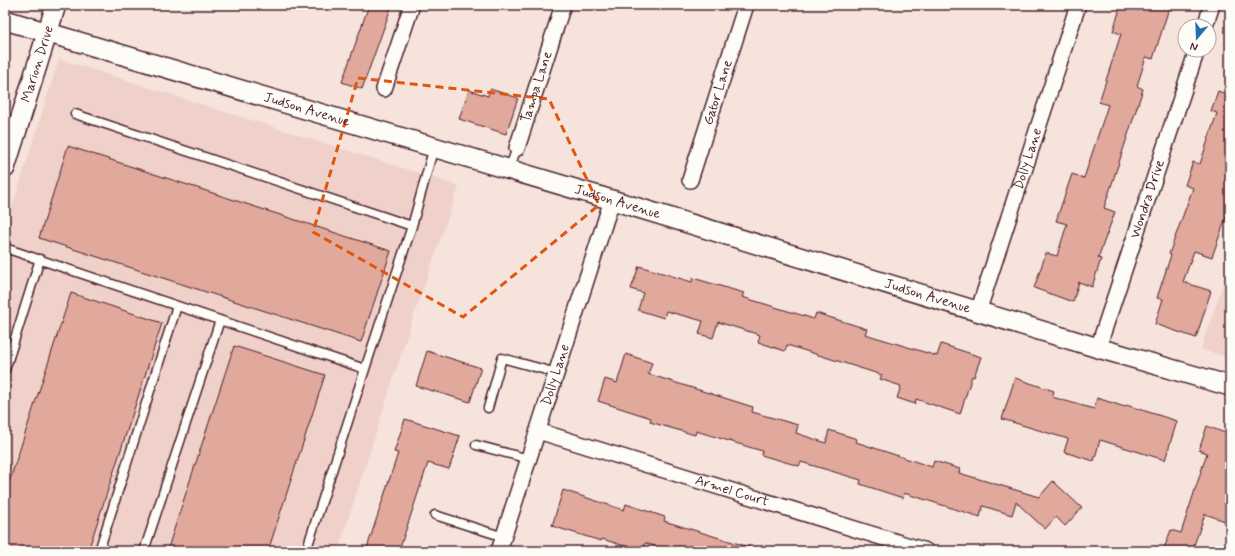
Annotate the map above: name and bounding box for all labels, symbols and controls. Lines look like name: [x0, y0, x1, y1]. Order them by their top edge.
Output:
north arrow: [1177, 18, 1217, 58]
street label: Marion Drive: [17, 23, 58, 105]
text: N: [1188, 39, 1200, 54]
street label: Tampa Lane: [517, 49, 557, 125]
street label: Gator Lane: [699, 57, 737, 127]
street label: Judson Avenue: [262, 88, 353, 131]
street label: Dolly Lane: [1009, 126, 1046, 192]
street label: Wondra Drive: [1126, 157, 1169, 241]
street label: Judson Avenue: [572, 180, 663, 223]
street label: Judson Avenue: [882, 274, 973, 318]
street label: Dolly Lane: [537, 342, 574, 408]
street label: Armel Court: [693, 471, 771, 511]

